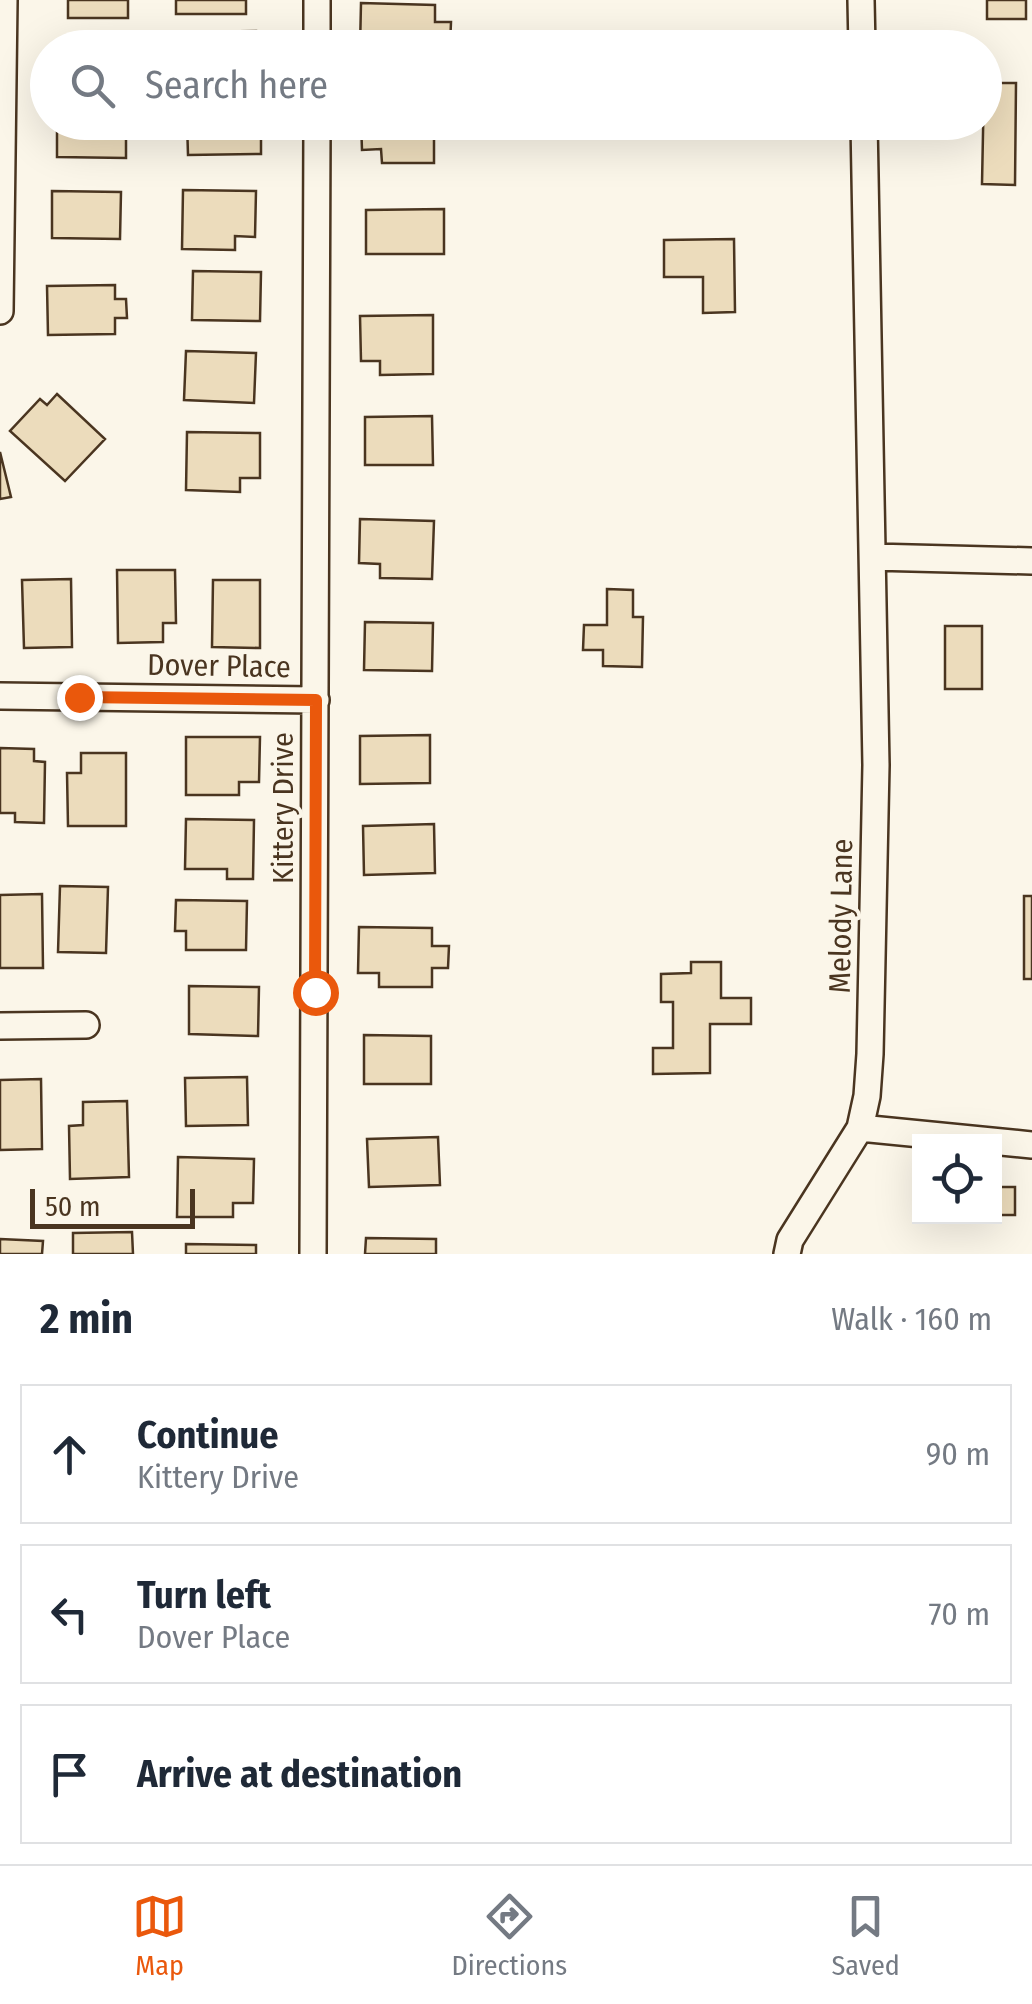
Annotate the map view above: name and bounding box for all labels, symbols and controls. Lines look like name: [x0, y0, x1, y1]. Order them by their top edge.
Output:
search box: [30, 30, 1002, 140]
icon: search: [65, 58, 120, 113]
text: Search here: [145, 62, 328, 108]
street label: Dover Place: [147, 647, 291, 685]
route end: [57, 675, 103, 721]
street label: Kittery Drive: [265, 732, 301, 884]
street label: Melody Lane: [822, 838, 860, 994]
route start: [293, 970, 339, 1016]
map controls: [912, 1134, 1002, 1224]
button: locate: [912, 1134, 1002, 1224]
scale bar: [30, 1184, 195, 1228]
text: 50 m: [45, 1190, 101, 1223]
text: 2 min: [40, 1294, 133, 1344]
text: Walk · 160 m: [831, 1300, 992, 1338]
text: Continue: [137, 1412, 278, 1458]
icon: ahead: [42, 1427, 97, 1482]
text: 90 m: [926, 1435, 990, 1473]
text: Kittery Drive: [137, 1458, 299, 1496]
text: Turn left: [137, 1572, 271, 1618]
icon: left: [42, 1587, 97, 1642]
text: 70 m: [929, 1595, 990, 1633]
text: Dover Place: [137, 1618, 290, 1656]
icon: arrive: [42, 1747, 97, 1802]
text: Arrive at destination: [137, 1751, 462, 1797]
tab: Map: [132, 1889, 187, 1982]
tab: Directions: [451, 1889, 567, 1982]
tab: Saved: [831, 1889, 900, 1982]

